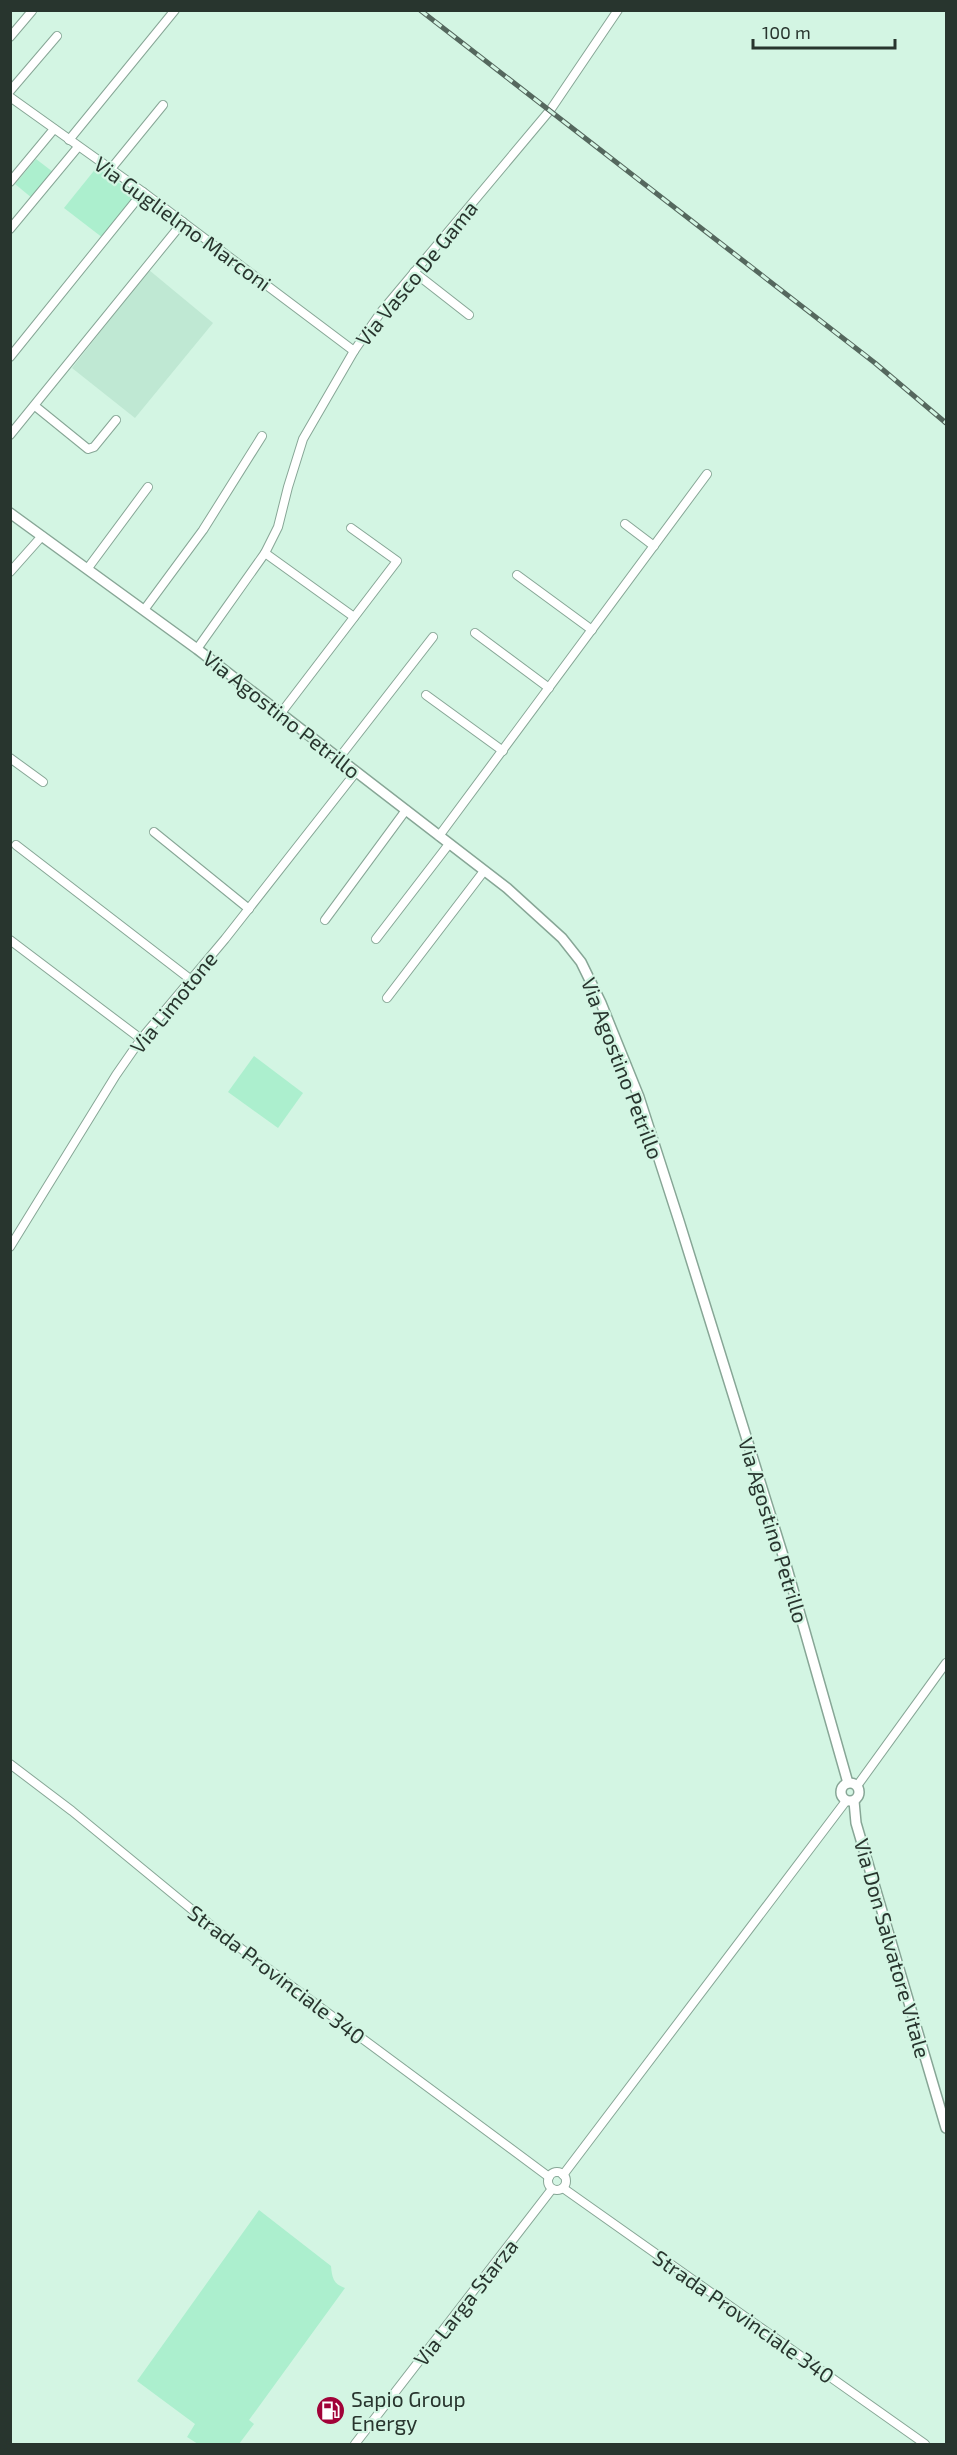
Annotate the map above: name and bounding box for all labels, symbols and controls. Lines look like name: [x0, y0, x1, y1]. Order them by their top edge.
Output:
scale bar: [753, 12, 896, 50]
text: 100 m: [762, 21, 811, 43]
street label: Via Guglielmo Marconi: [90, 150, 276, 296]
street label: Via Vasco De Gama: [350, 195, 482, 351]
street label: Via Agostino Petrillo: [198, 645, 366, 783]
street label: Via Limotone: [124, 946, 222, 1058]
street label: Via Agostino Petrillo: [577, 974, 669, 1162]
street label: Via Agostino Petrillo: [734, 1434, 814, 1626]
street label: Via Don Salvatore Vitale: [850, 1835, 936, 2061]
street label: Strada Provinciale 340: [184, 1899, 370, 2049]
street label: Via Larga Starza: [408, 2233, 522, 2371]
street label: Strada Provinciale 340: [649, 2244, 839, 2388]
place label: Sapio Group Energy: [351, 2386, 466, 2435]
fuel station icon: Sapio Group Energy: [314, 2394, 346, 2426]

